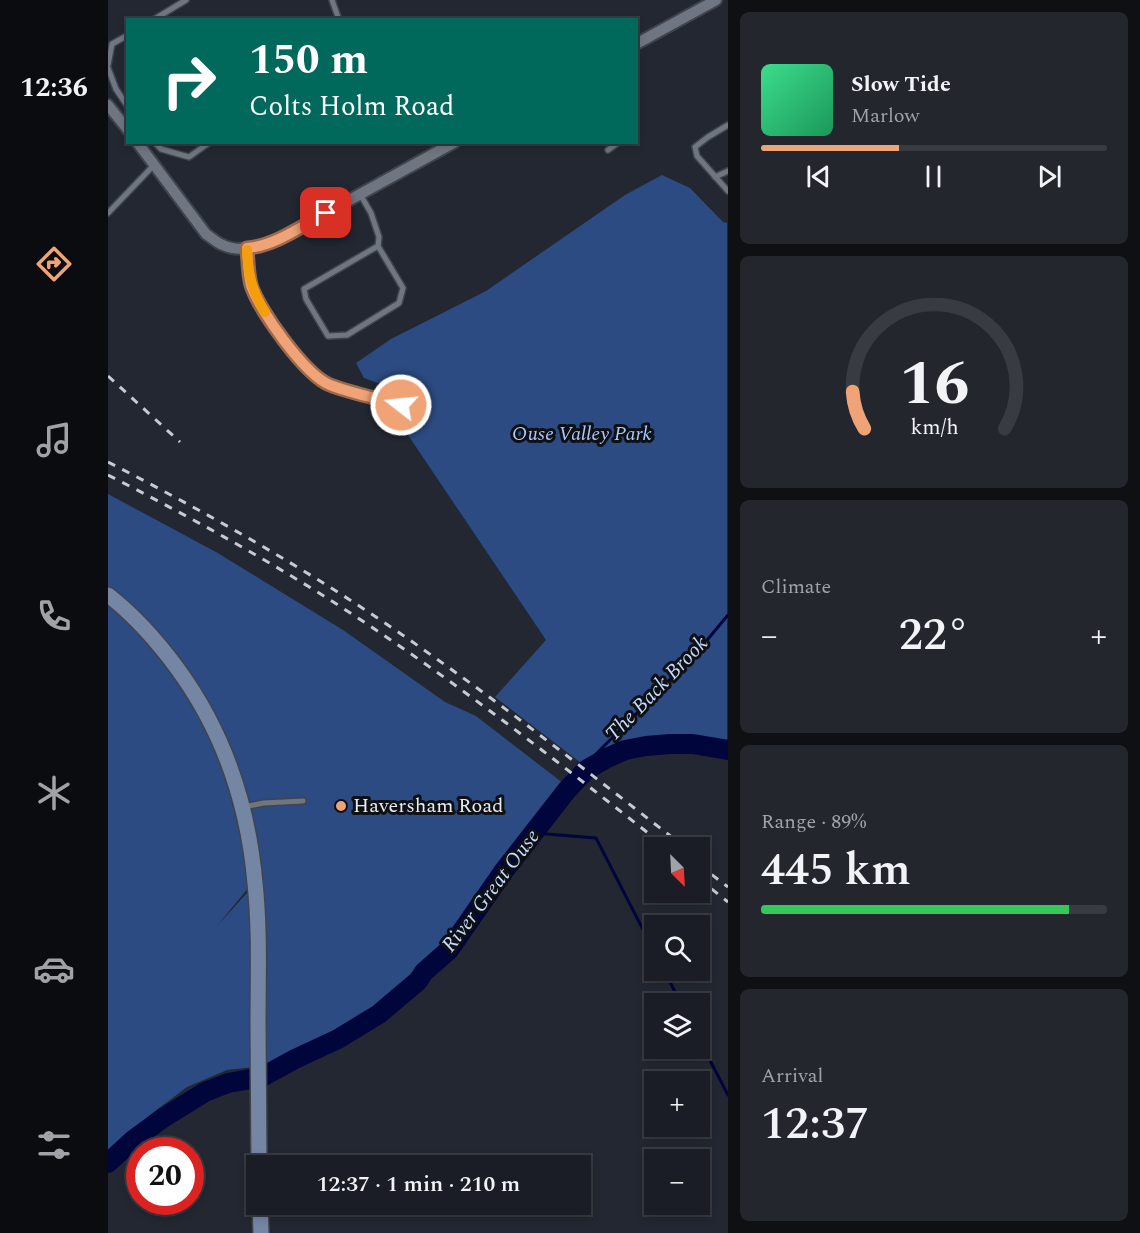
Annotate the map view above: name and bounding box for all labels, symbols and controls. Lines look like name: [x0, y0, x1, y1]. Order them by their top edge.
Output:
text: 150 m: [249, 29, 368, 92]
icon: right: [150, 42, 228, 120]
text: 12:36: [20, 67, 88, 109]
text: Slow Tide: [851, 68, 951, 101]
text: Colts Holm Road: [249, 86, 454, 128]
text: Marlow: [851, 101, 920, 131]
icon: previous: [802, 160, 835, 193]
icon: pause: [917, 160, 950, 193]
icon: next: [1033, 160, 1066, 193]
pin: [300, 187, 351, 238]
icon: arrive: [309, 196, 342, 229]
icon: directions: [33, 243, 75, 285]
text: 16: [899, 337, 969, 432]
position arrow: [369, 373, 433, 437]
text: km/h: [910, 412, 958, 445]
icon: music: [33, 419, 75, 461]
park label: Ouse Valley Park: [512, 419, 653, 449]
text: Climate: [761, 572, 831, 602]
icon: phone: [33, 595, 75, 637]
text: 22°: [899, 601, 969, 670]
text: −: [761, 611, 778, 661]
text: +: [1091, 611, 1107, 661]
water label: The Back Brook: [598, 629, 716, 749]
icon: climate: [33, 772, 75, 814]
place label: Haversham Road: [353, 791, 503, 821]
marker: Haversham Road: [334, 799, 348, 813]
text: Range · 89%: [761, 807, 866, 837]
water label: River Great Ouse: [434, 823, 548, 959]
text: 445 km: [761, 836, 911, 905]
north arrow: [644, 837, 710, 903]
map controls: [644, 837, 710, 1215]
button: search: [644, 915, 710, 981]
icon: car: [33, 948, 75, 990]
button: layers: [644, 993, 710, 1059]
text: Arrival: [761, 1061, 823, 1091]
button: +: [644, 1071, 710, 1137]
text: 12:37: [761, 1090, 869, 1159]
icon: filters: [33, 1124, 75, 1166]
speed limit sign: 20: [126, 1137, 204, 1215]
button: −: [644, 1149, 710, 1215]
text: 12:37 · 1 min · 210 m: [317, 1168, 520, 1201]

